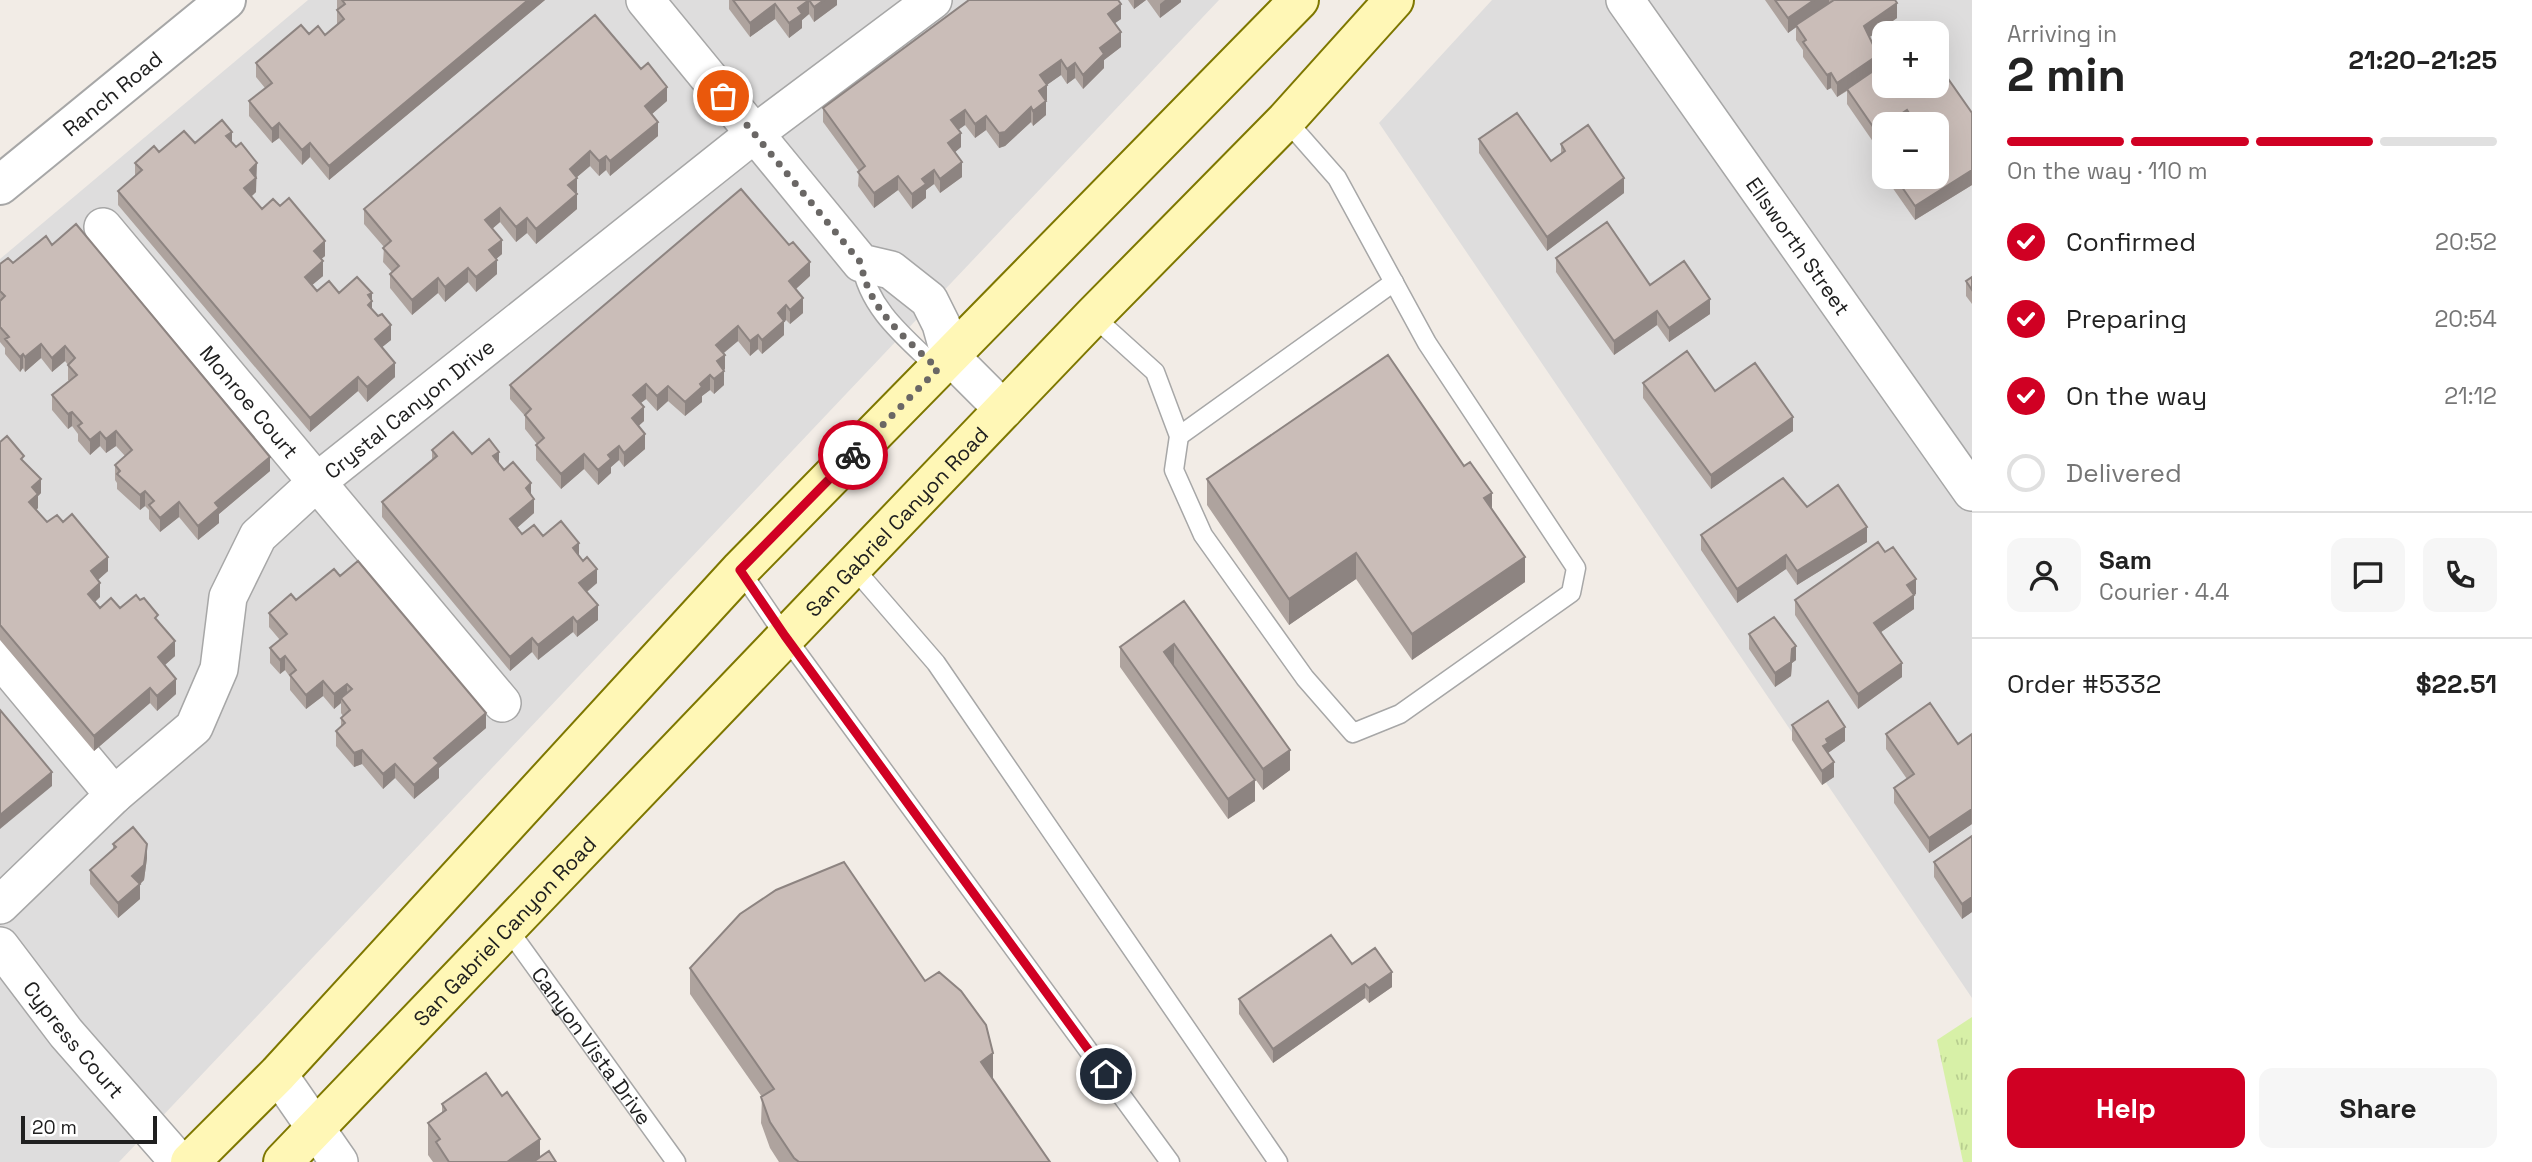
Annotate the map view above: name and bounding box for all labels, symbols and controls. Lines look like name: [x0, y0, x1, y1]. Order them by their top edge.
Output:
text: Arriving in: [2007, 19, 2117, 49]
map controls: [1872, 21, 1949, 189]
button: +: [1872, 21, 1949, 98]
text: 21:20–21:25: [2349, 43, 2497, 77]
street label: Ranch Road: [57, 44, 167, 142]
text: 2 min: [2007, 46, 2126, 104]
pin: [693, 66, 753, 126]
icon: bag: [704, 77, 742, 115]
button: −: [1872, 112, 1949, 189]
text: On the way · 110 m: [2007, 156, 2208, 186]
street label: Ellsworth Street: [1741, 172, 1856, 320]
icon: check: [2007, 223, 2045, 261]
text: Confirmed: [2066, 225, 2196, 259]
text: 20:52: [2435, 227, 2497, 257]
icon: check: [2007, 300, 2045, 338]
text: Preparing: [2066, 302, 2187, 336]
text: 20:54: [2434, 304, 2497, 334]
street label: Crystal Canyon Drive: [319, 332, 500, 484]
street label: Monroe Court: [194, 340, 305, 464]
icon: check: [2007, 377, 2045, 415]
text: On the way: [2066, 379, 2207, 413]
text: 21:12: [2444, 381, 2497, 411]
courier: [818, 420, 888, 490]
street label: San Gabriel Canyon Road: [799, 421, 994, 622]
icon: bike: [834, 436, 872, 474]
text: Delivered: [2066, 456, 2182, 490]
button: person: [2007, 538, 2081, 612]
button: chat: [2331, 538, 2405, 612]
button: phone: [2423, 538, 2497, 612]
text: Sam: [2099, 543, 2152, 577]
text: Courier · 4.4: [2099, 577, 2229, 607]
text: Order #5332: [2007, 667, 2161, 701]
text: $22.51: [2416, 667, 2497, 701]
street label: San Gabriel Canyon Road: [407, 830, 601, 1031]
street label: Canyon Vista Drive: [526, 961, 658, 1130]
street label: Cypress Court: [18, 975, 130, 1104]
pin: [1076, 1044, 1136, 1104]
icon: home: [1087, 1055, 1125, 1093]
button: Help: [2007, 1068, 2245, 1148]
button: Share: [2259, 1068, 2497, 1148]
scale bar: [21, 1113, 158, 1145]
text: 20 m: [32, 1115, 77, 1140]

